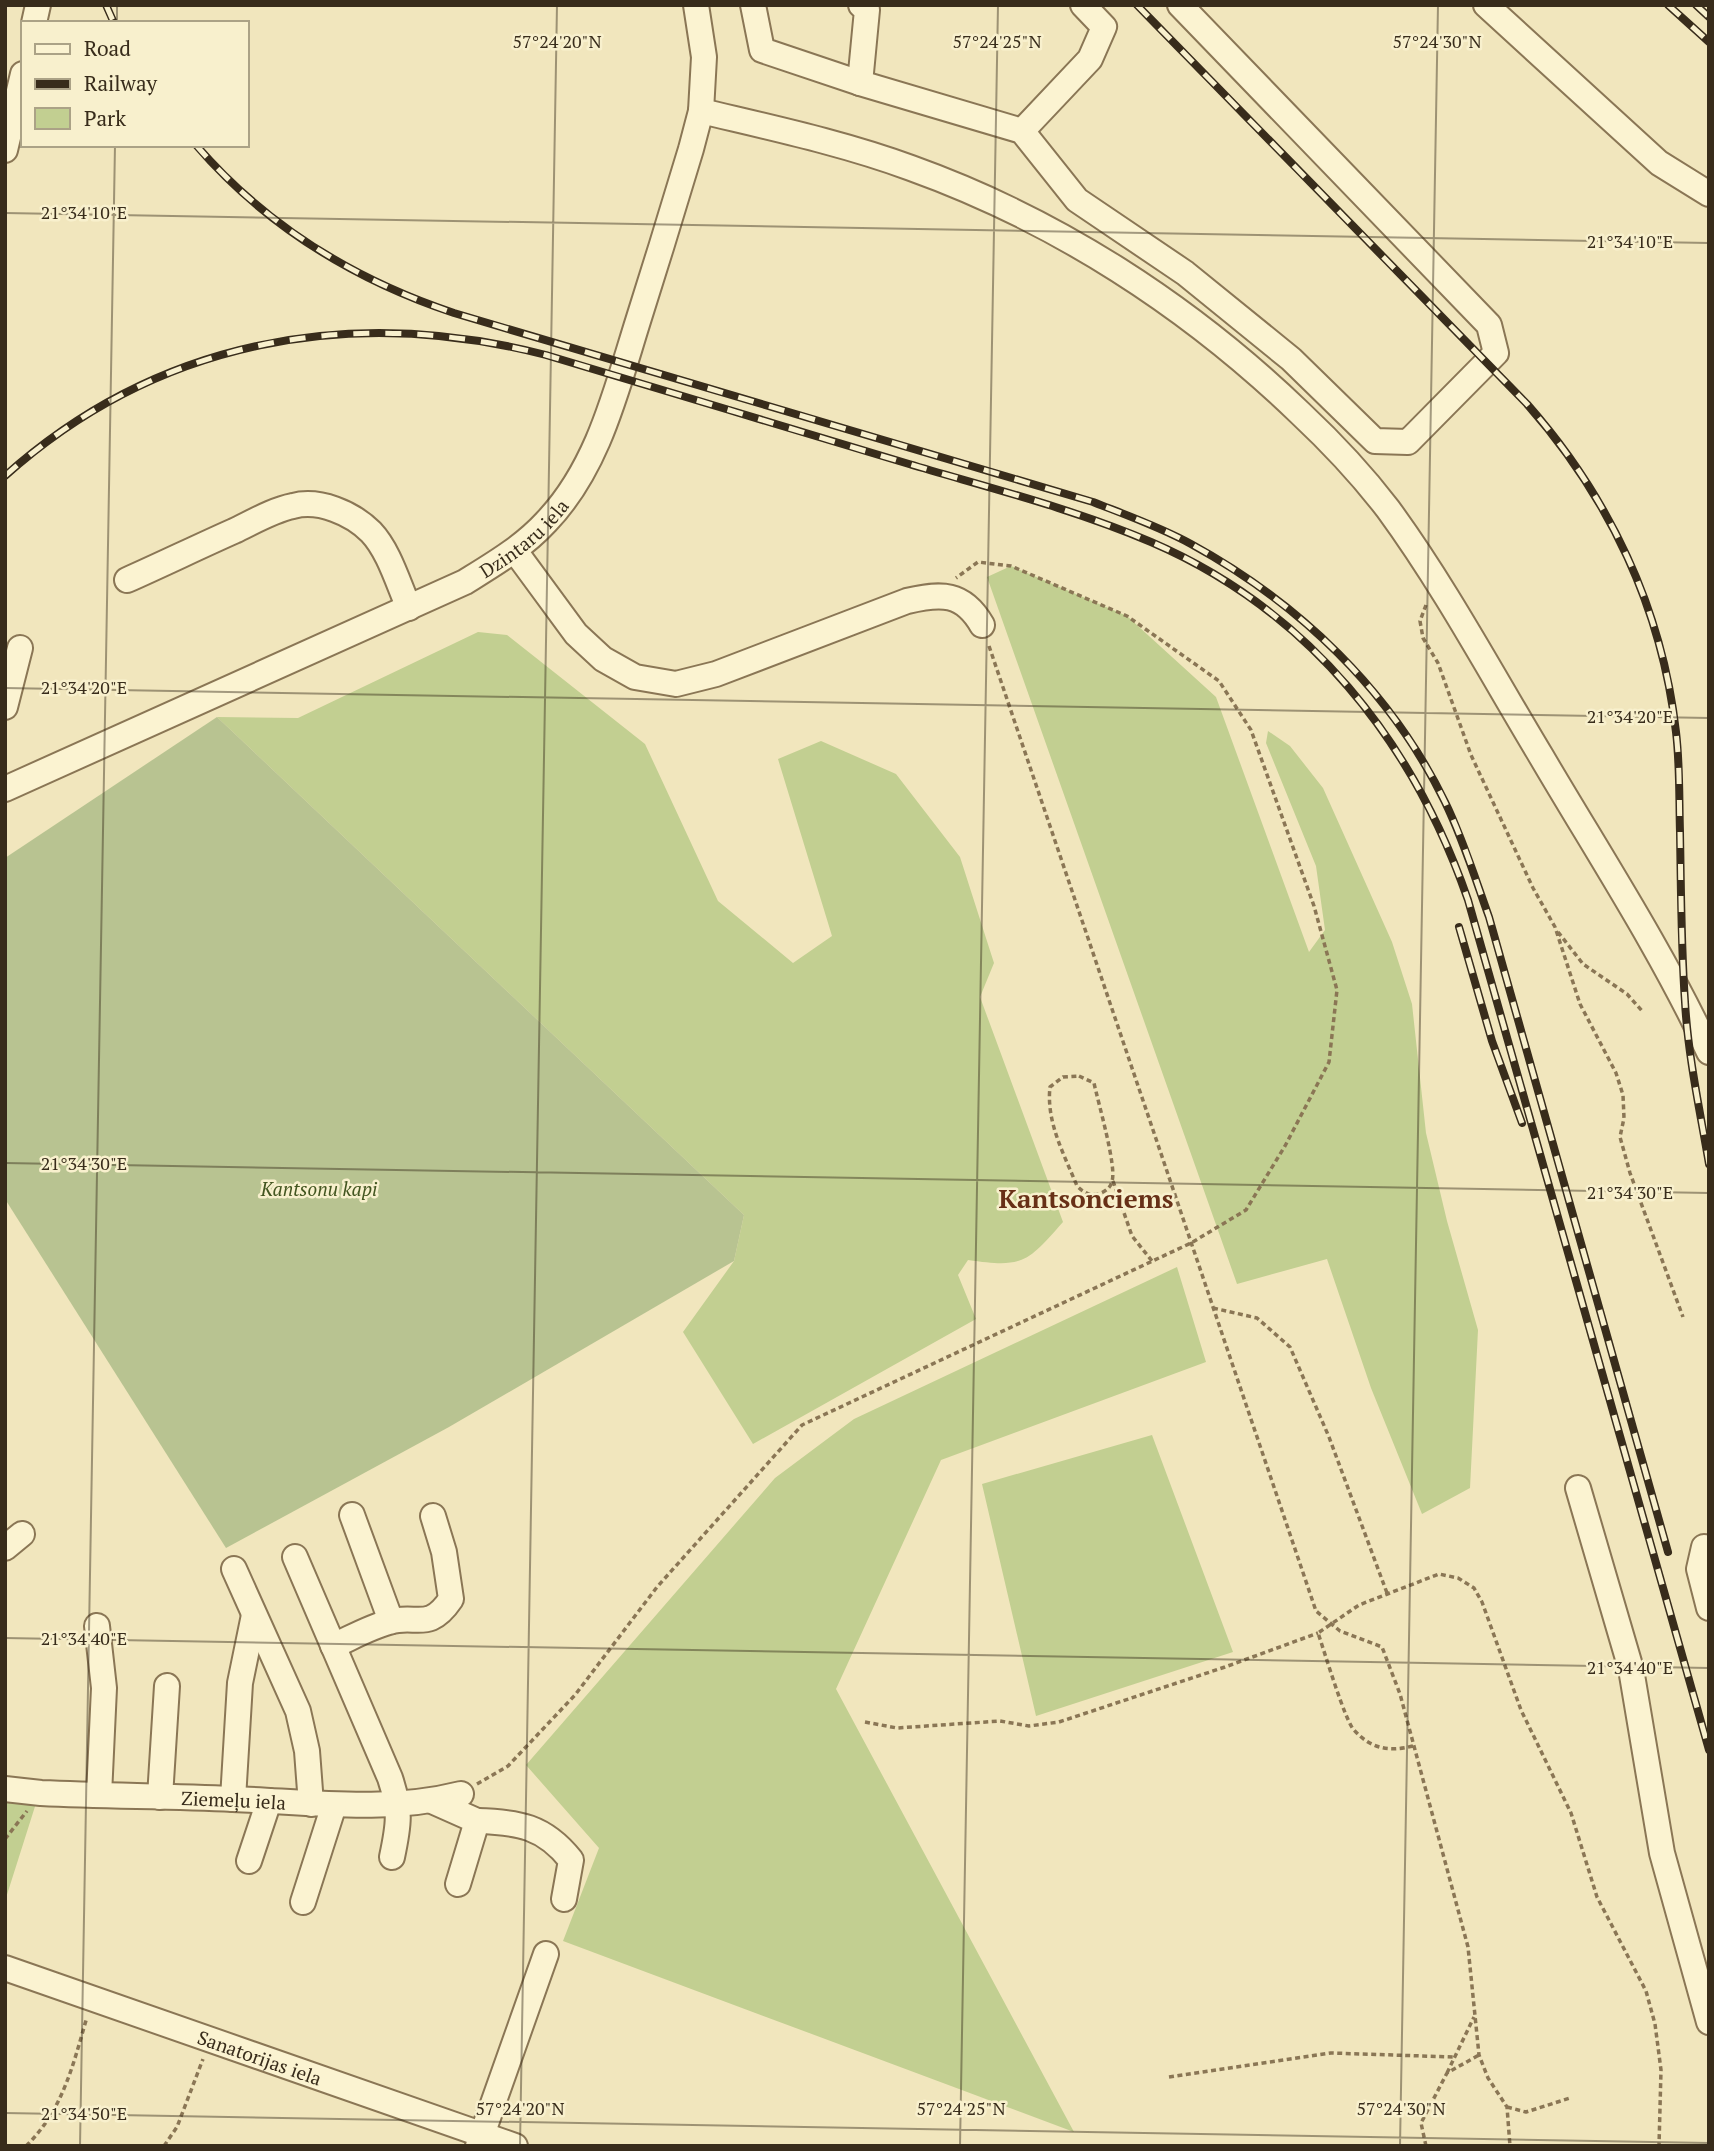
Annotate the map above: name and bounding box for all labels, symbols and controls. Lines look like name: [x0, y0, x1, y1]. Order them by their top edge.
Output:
legend: [21, 21, 248, 147]
text: 57°24'20"N: [512, 29, 602, 53]
text: 57°24'25"N: [952, 29, 1042, 53]
text: 57°24'30"N: [1392, 29, 1482, 53]
text: Road: [84, 34, 131, 62]
text: Railway: [84, 69, 158, 97]
text: Park: [84, 104, 126, 132]
text: 21°34'10"E: [41, 200, 127, 224]
text: 21°34'10"E: [1587, 229, 1673, 253]
street label: Dzintaru iela: [474, 493, 574, 583]
text: 21°34'20"E: [41, 675, 127, 699]
text: 21°34'20"E: [1587, 704, 1673, 728]
text: 21°34'30"E: [41, 1151, 127, 1175]
park label: Kantsonu kapi: [260, 1176, 378, 1201]
text: 21°34'30"E: [1587, 1180, 1673, 1204]
district label: Kantsonciems: [999, 1181, 1173, 1215]
text: 21°34'40"E: [41, 1626, 127, 1650]
text: 21°34'40"E: [1587, 1655, 1673, 1679]
street label: Ziemeļu iela: [181, 1785, 287, 1814]
street label: Sanatorijas iela: [194, 2024, 326, 2090]
text: 57°24'20"N: [475, 2096, 565, 2120]
text: 57°24'25"N: [916, 2096, 1006, 2120]
text: 57°24'30"N: [1356, 2096, 1446, 2120]
text: 21°34'50"E: [41, 2101, 127, 2125]

